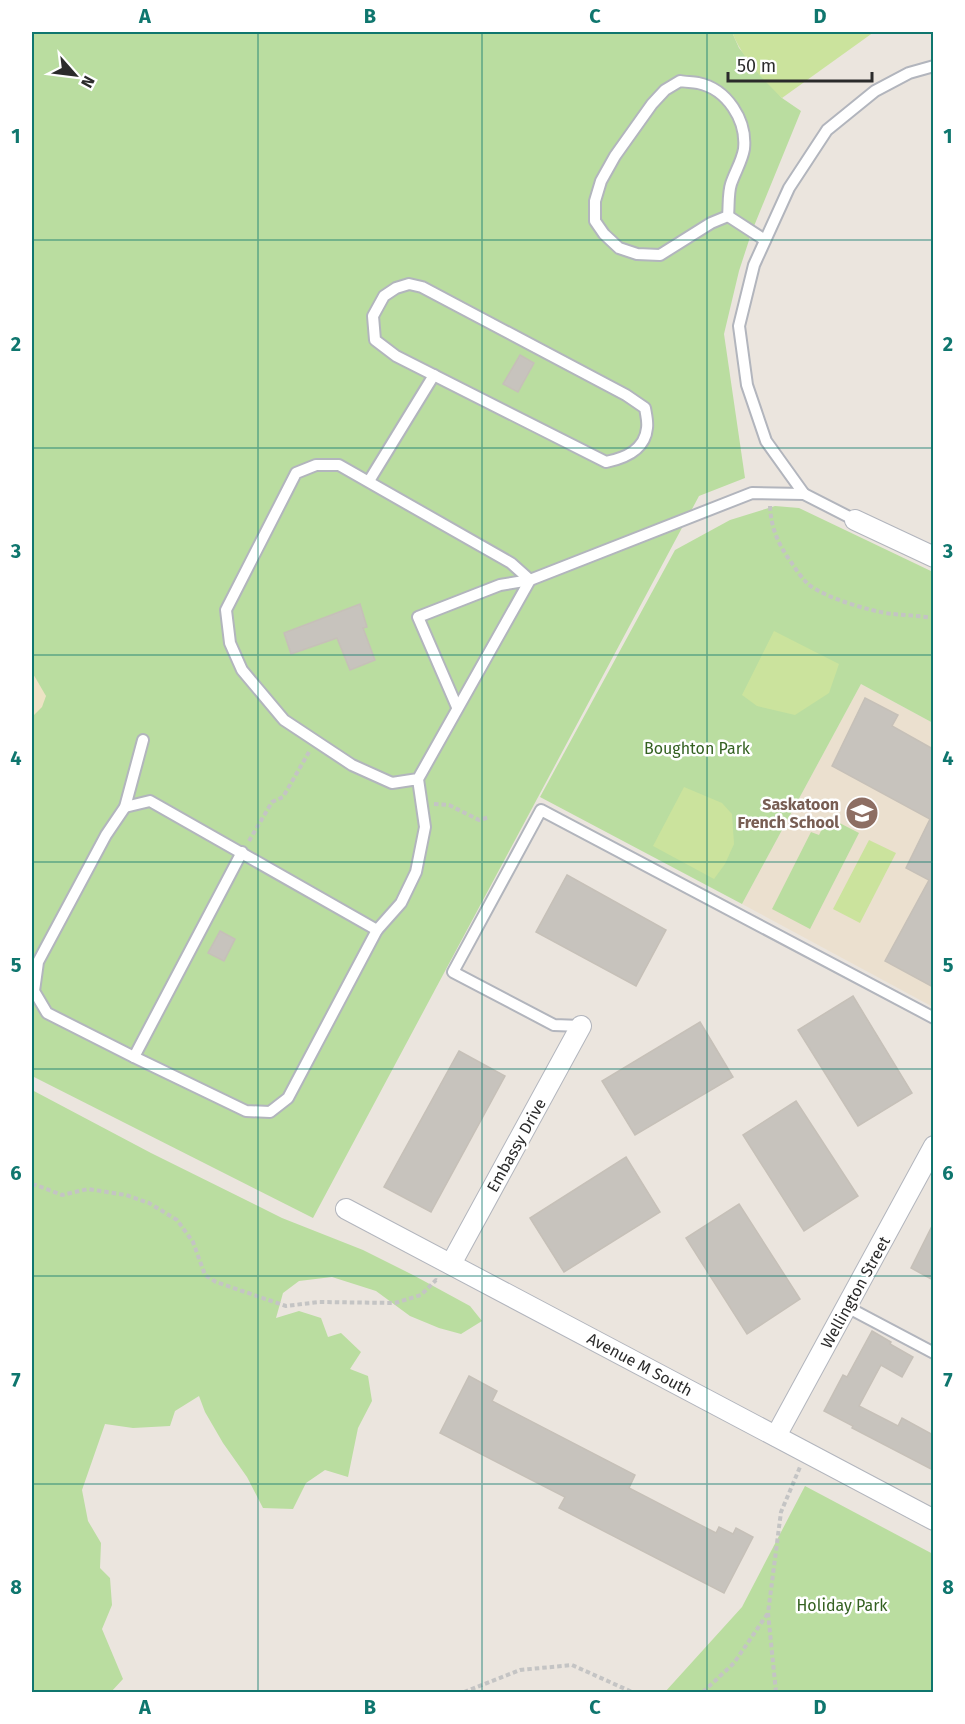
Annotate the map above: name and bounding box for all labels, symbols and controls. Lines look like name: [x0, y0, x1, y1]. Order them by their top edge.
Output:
text: A: [138, 4, 152, 28]
text: B: [364, 4, 376, 28]
text: C: [589, 4, 601, 28]
text: D: [813, 4, 827, 28]
north arrow: [45, 45, 105, 105]
scale bar: [728, 45, 872, 83]
text: 50 m: [737, 55, 776, 77]
text: N: [77, 73, 99, 91]
text: 1: [11, 124, 21, 148]
text: 1: [943, 124, 953, 148]
text: 2: [11, 332, 21, 356]
text: 2: [943, 332, 953, 356]
text: 3: [10, 539, 21, 563]
text: 3: [942, 539, 953, 563]
park label: Boughton Park: [644, 739, 751, 758]
text: 4: [10, 746, 22, 770]
text: 4: [942, 746, 954, 770]
place label: Saskatoon French School: [738, 795, 839, 832]
school or university icon: Saskatoon French School: [844, 795, 880, 831]
text: 5: [11, 953, 22, 977]
text: 5: [943, 953, 954, 977]
street label: Embassy Drive: [483, 1095, 550, 1195]
text: 6: [10, 1161, 22, 1185]
text: 6: [942, 1161, 954, 1185]
street label: Wellington Street: [817, 1233, 894, 1352]
street label: Avenue M South: [584, 1329, 696, 1400]
text: 7: [11, 1368, 21, 1392]
text: 7: [943, 1368, 953, 1392]
text: 8: [10, 1575, 22, 1599]
text: 8: [942, 1575, 954, 1599]
park label: Holiday Park: [796, 1596, 888, 1615]
text: A: [138, 1695, 152, 1719]
text: B: [364, 1695, 376, 1719]
text: C: [589, 1695, 601, 1719]
text: D: [813, 1695, 827, 1719]

